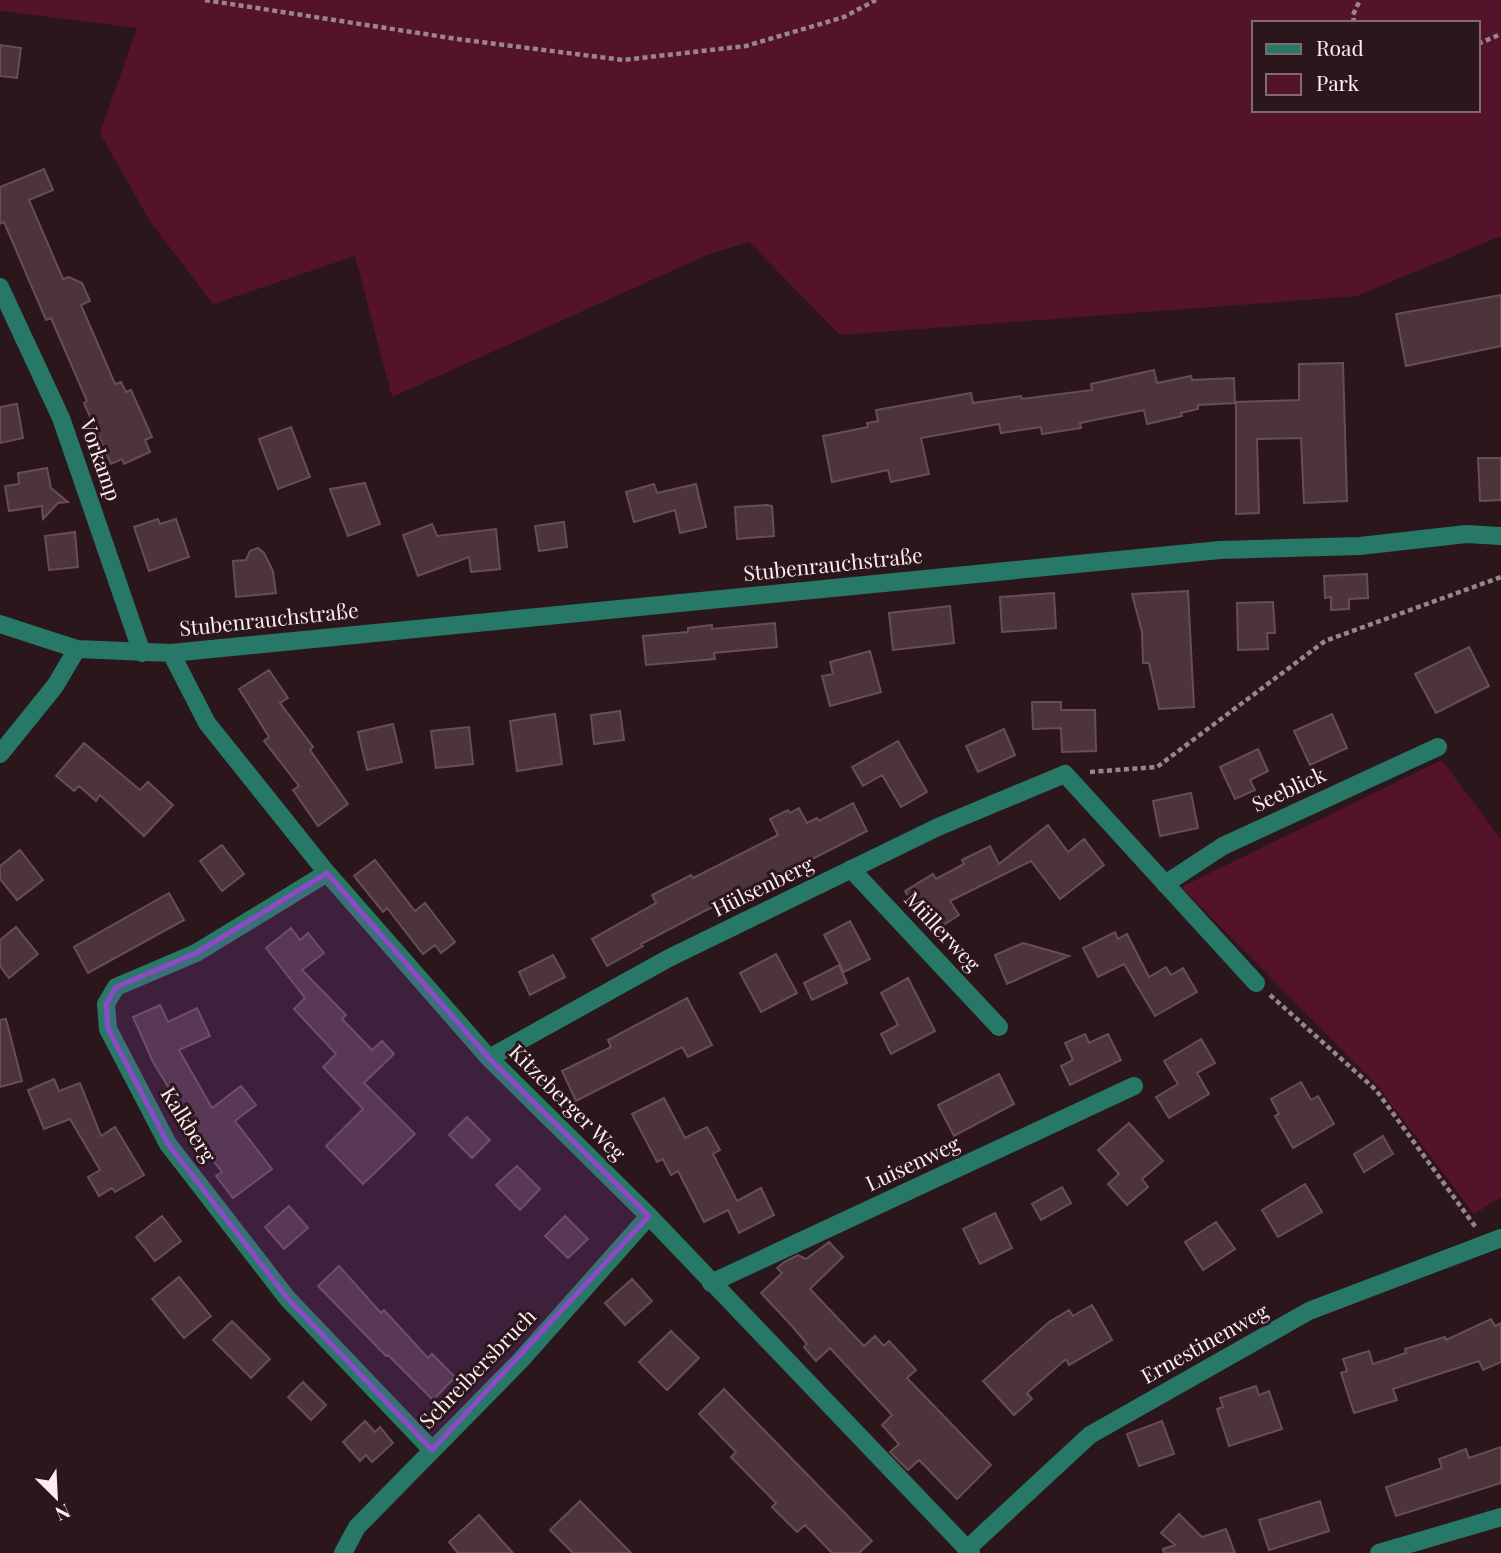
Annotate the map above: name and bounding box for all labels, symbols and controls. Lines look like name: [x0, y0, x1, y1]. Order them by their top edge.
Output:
legend: [1252, 21, 1480, 112]
text: Road: [1316, 33, 1364, 61]
text: Park: [1316, 68, 1360, 96]
street label: Vorkamp: [74, 414, 129, 504]
street label: Stubenrauchstraße: [742, 540, 924, 586]
street label: Stubenrauchstraße: [178, 595, 360, 641]
street label: Seeblick: [1247, 759, 1330, 817]
street label: Hülsenberg: [707, 849, 817, 922]
street label: Müllerweg: [899, 885, 988, 977]
street label: Kitzeberger Weg: [504, 1037, 633, 1166]
street label: Kalkberg: [156, 1081, 224, 1167]
street label: Luisenweg: [861, 1128, 964, 1196]
street label: Ernestinenweg: [1135, 1296, 1273, 1389]
street label: Schreibersbruch: [412, 1301, 542, 1434]
north arrow: [21, 1462, 91, 1532]
text: N: [52, 1499, 75, 1528]

